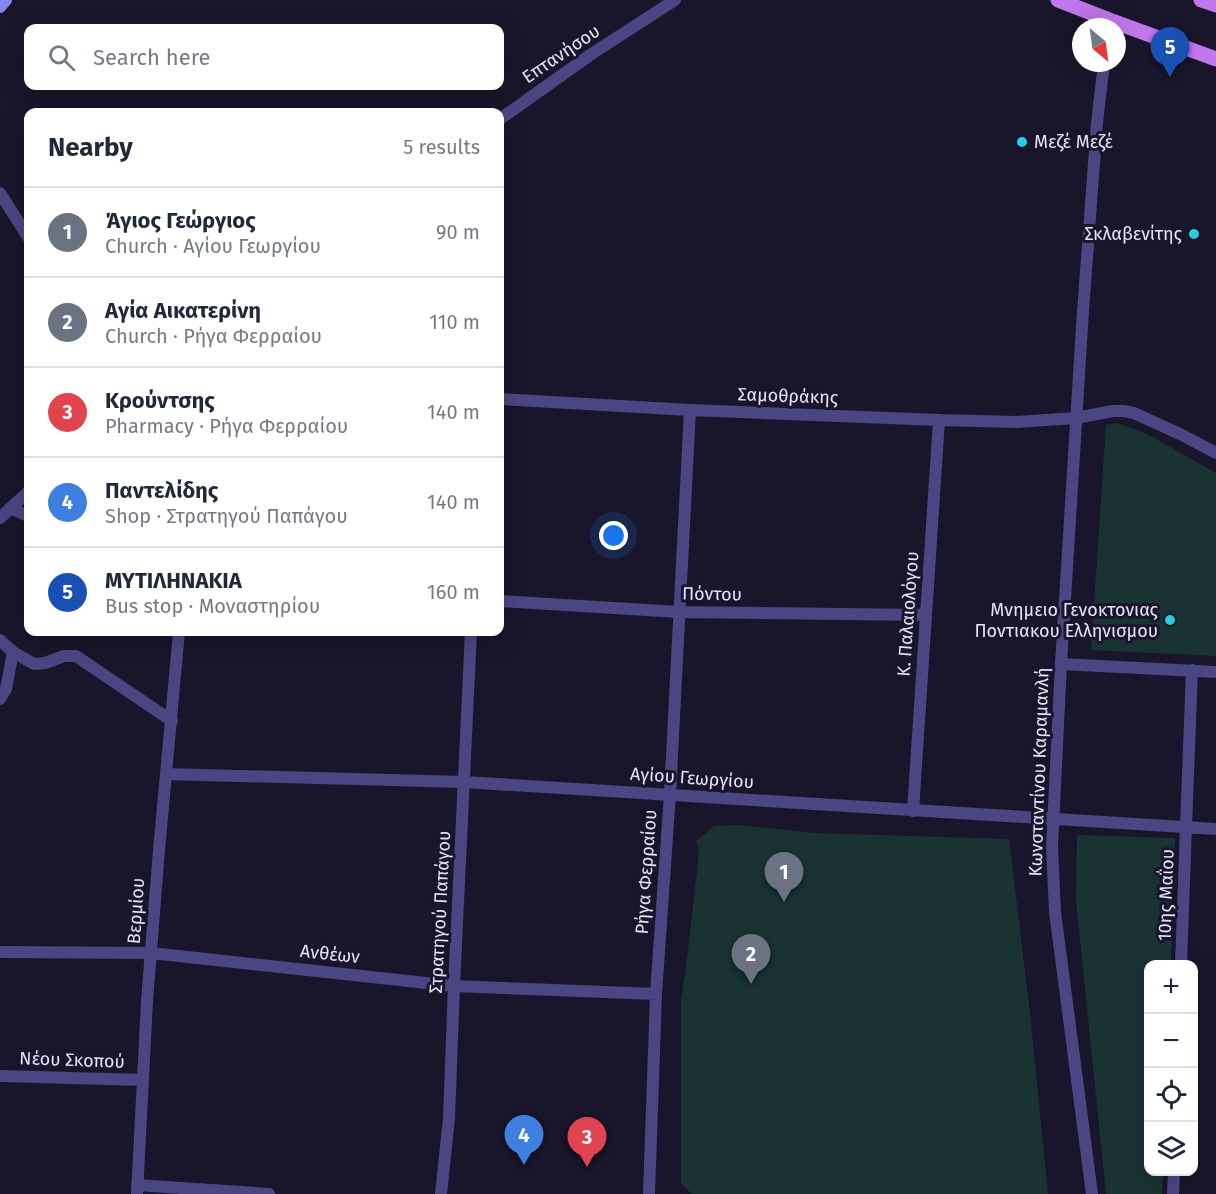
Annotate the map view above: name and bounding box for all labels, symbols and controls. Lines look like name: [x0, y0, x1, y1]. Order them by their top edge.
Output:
north arrow: [1072, 18, 1126, 72]
street label: Επτανήσου: [518, 20, 604, 88]
search box: [24, 24, 504, 90]
pin: 5: [1150, 28, 1190, 77]
icon: search: [45, 41, 78, 74]
text: Search here: [93, 44, 211, 71]
place label: Μεζέ Μεζέ: [1034, 131, 1113, 153]
text: Nearby: [48, 132, 133, 163]
text: 5 results: [403, 135, 480, 159]
marker: Μεζέ Μεζέ: [1015, 135, 1029, 149]
text: Άγιος Γεώργιος: [105, 207, 256, 234]
text: 1: [63, 220, 72, 244]
text: 90 m: [436, 220, 480, 244]
place label: Σκλαβενίτης: [1084, 223, 1183, 245]
marker: Σκλαβενίτης: [1187, 227, 1201, 241]
text: Church · Αγίου Γεωργίου: [105, 234, 321, 258]
text: Αγία Αικατερίνη: [105, 297, 261, 324]
text: 2: [62, 310, 73, 334]
text: 110 m: [429, 310, 480, 334]
text: Church · Ρήγα Φερραίου: [105, 324, 322, 348]
street label: Σαμοθράκης: [737, 383, 839, 409]
text: Κρούντσης: [105, 387, 215, 414]
text: 3: [62, 400, 73, 424]
text: 140 m: [427, 400, 480, 424]
text: Pharmacy · Ρήγα Φερραίου: [105, 414, 348, 438]
text: Παντελίδης: [105, 477, 218, 504]
text: 4: [62, 490, 73, 514]
text: 140 m: [427, 490, 480, 514]
text: Shop · Στρατηγού Παπάγου: [105, 504, 348, 528]
your location: [599, 521, 628, 550]
street label: Κ. Παλαιολόγου: [893, 551, 923, 677]
text: ΜΥΤΙΛΗΝΑΚΙΑ: [105, 567, 242, 594]
text: 5: [62, 580, 73, 604]
text: 160 m: [427, 580, 480, 604]
street label: Πόντου: [682, 582, 742, 606]
text: Bus stop · Μοναστηρίου: [105, 594, 320, 618]
place label: Μνημειο Γενοκτονιας Ποντιακου Ελληνισμου: [974, 599, 1159, 642]
marker: Μνημειο Γενοκτονιας Ποντιακου Ελληνισμου: [1163, 613, 1177, 627]
street label: Κωνσταντίνου Καραμανλή: [1024, 667, 1054, 877]
street label: Αγίου Γεωργίου: [629, 763, 755, 793]
street label: Ρήγα Φερραίου: [631, 809, 661, 935]
street label: Στρατηγού Παπάγου: [425, 830, 455, 994]
street label: 10ης Μαΐου: [1152, 848, 1179, 941]
pin: 1: [764, 852, 804, 902]
street label: Βερμίου: [123, 877, 149, 945]
pin: 2: [732, 934, 771, 984]
street label: Ανθέων: [299, 940, 361, 968]
map controls: [1144, 960, 1198, 1176]
button: +: [1144, 960, 1198, 1014]
button: −: [1144, 1014, 1198, 1068]
street label: Νέου Σκοπού: [19, 1047, 125, 1073]
button: locate: [1144, 1068, 1198, 1122]
pin: 4: [504, 1116, 544, 1165]
pin: 3: [568, 1118, 606, 1167]
button: layers: [1144, 1122, 1198, 1176]

